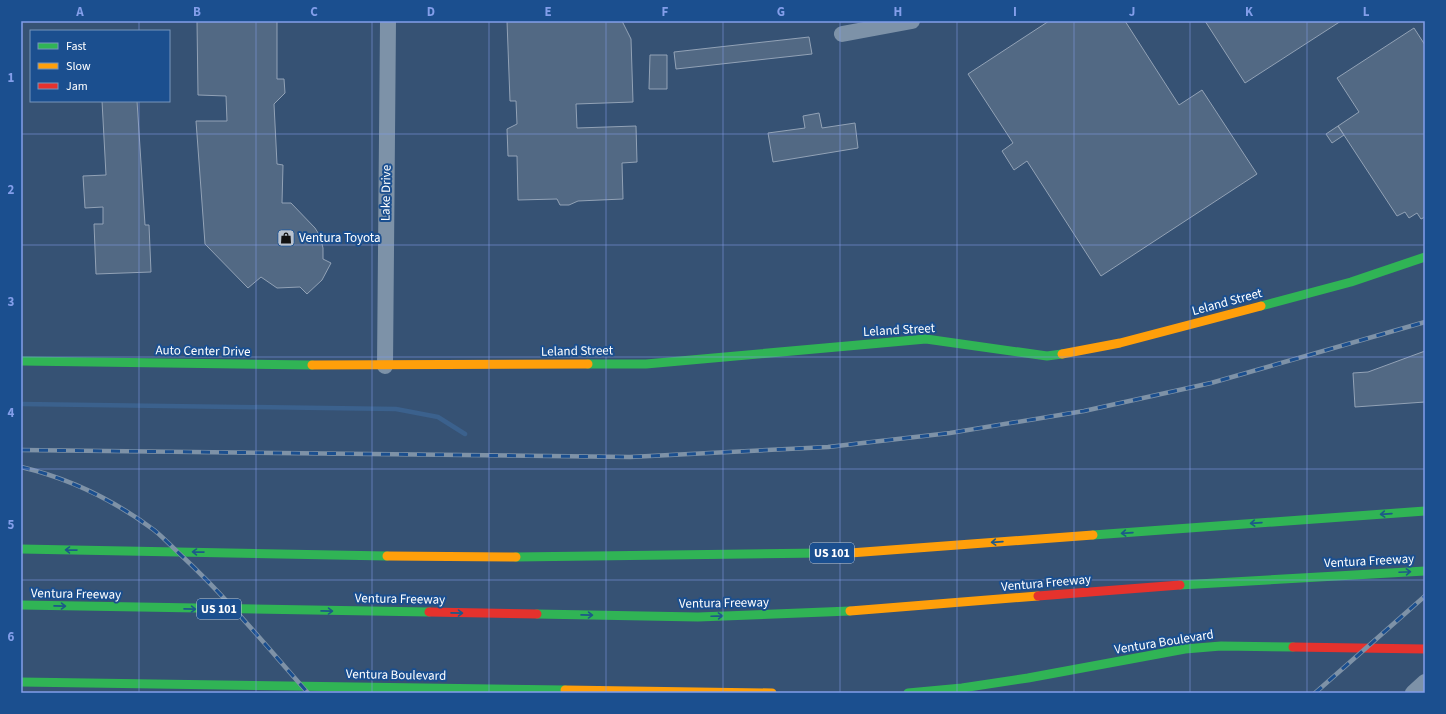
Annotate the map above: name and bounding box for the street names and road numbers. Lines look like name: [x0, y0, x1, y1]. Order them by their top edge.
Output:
street label: Lake Drive: [377, 165, 395, 221]
street label: Leland Street: [1190, 284, 1265, 320]
street label: Leland Street: [863, 319, 936, 341]
street label: Auto Center Drive: [155, 341, 251, 361]
street label: Leland Street: [541, 341, 614, 361]
road number: US 101: [810, 543, 854, 563]
street label: Ventura Freeway: [1323, 550, 1415, 572]
street label: Ventura Freeway: [1000, 570, 1092, 596]
street label: Ventura Freeway: [31, 584, 121, 604]
street label: Ventura Freeway: [355, 589, 445, 609]
street label: Ventura Freeway: [679, 593, 769, 613]
road number: US 101: [197, 599, 241, 619]
street label: Ventura Boulevard: [1113, 625, 1215, 659]
street label: Ventura Boulevard: [346, 665, 446, 685]

